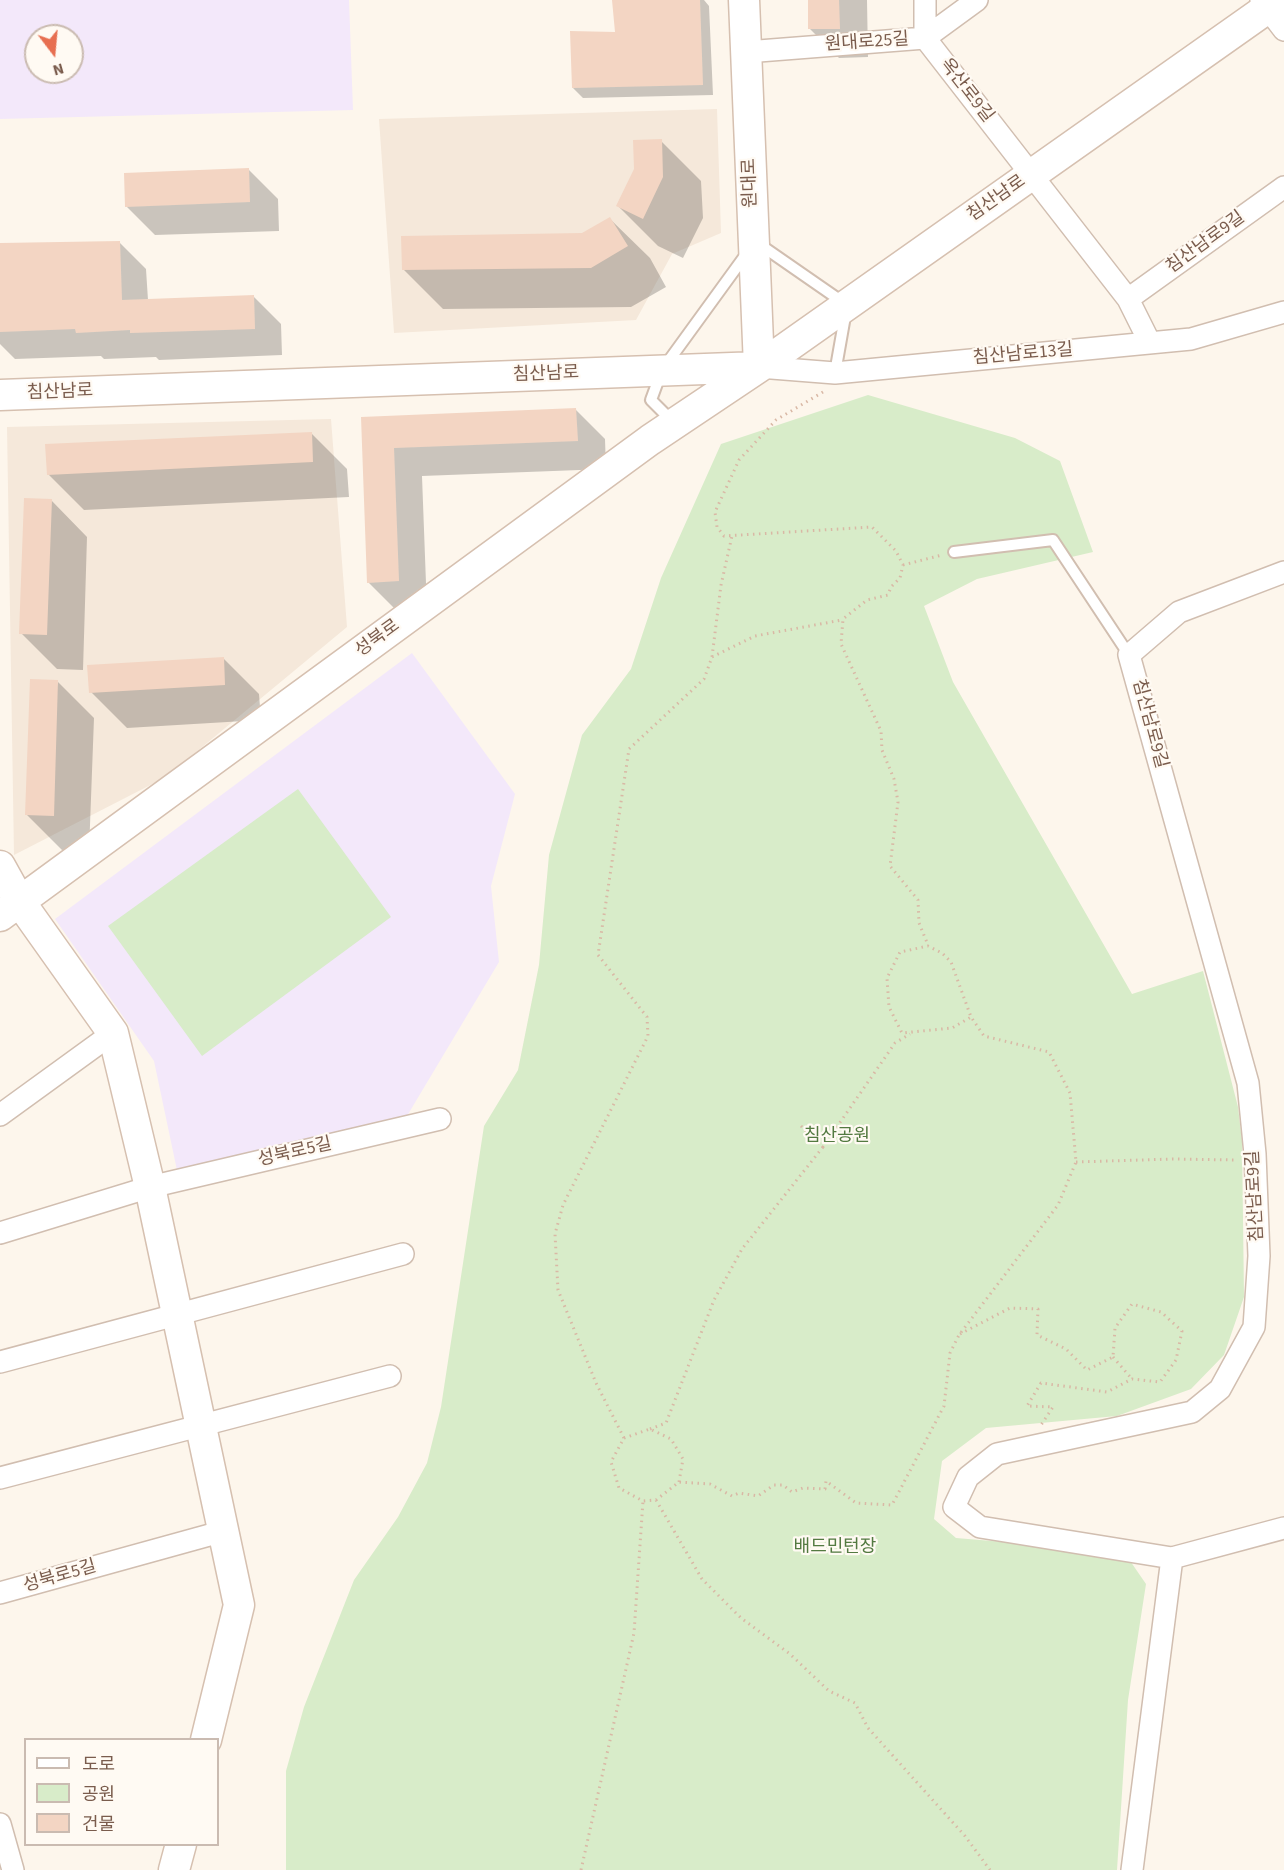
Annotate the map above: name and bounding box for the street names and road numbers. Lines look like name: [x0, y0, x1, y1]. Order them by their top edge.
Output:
street label: 원대로25길: [824, 29, 910, 57]
street label: 옥산로9길: [934, 55, 998, 127]
street label: 원대로: [739, 158, 763, 208]
street label: 침산남로: [964, 171, 1030, 227]
street label: 침산남로9길: [1163, 207, 1249, 279]
street label: 침산남로13길: [972, 340, 1074, 370]
street label: 침산남로: [513, 363, 579, 387]
street label: 침산남로: [27, 381, 93, 405]
street label: 성북로: [352, 616, 404, 662]
street label: 침산남로9길: [1127, 677, 1171, 771]
street label: 성북로5길: [256, 1134, 334, 1172]
street label: 침산남로9길: [1243, 1150, 1269, 1242]
street label: 성북로5길: [21, 1556, 99, 1598]

